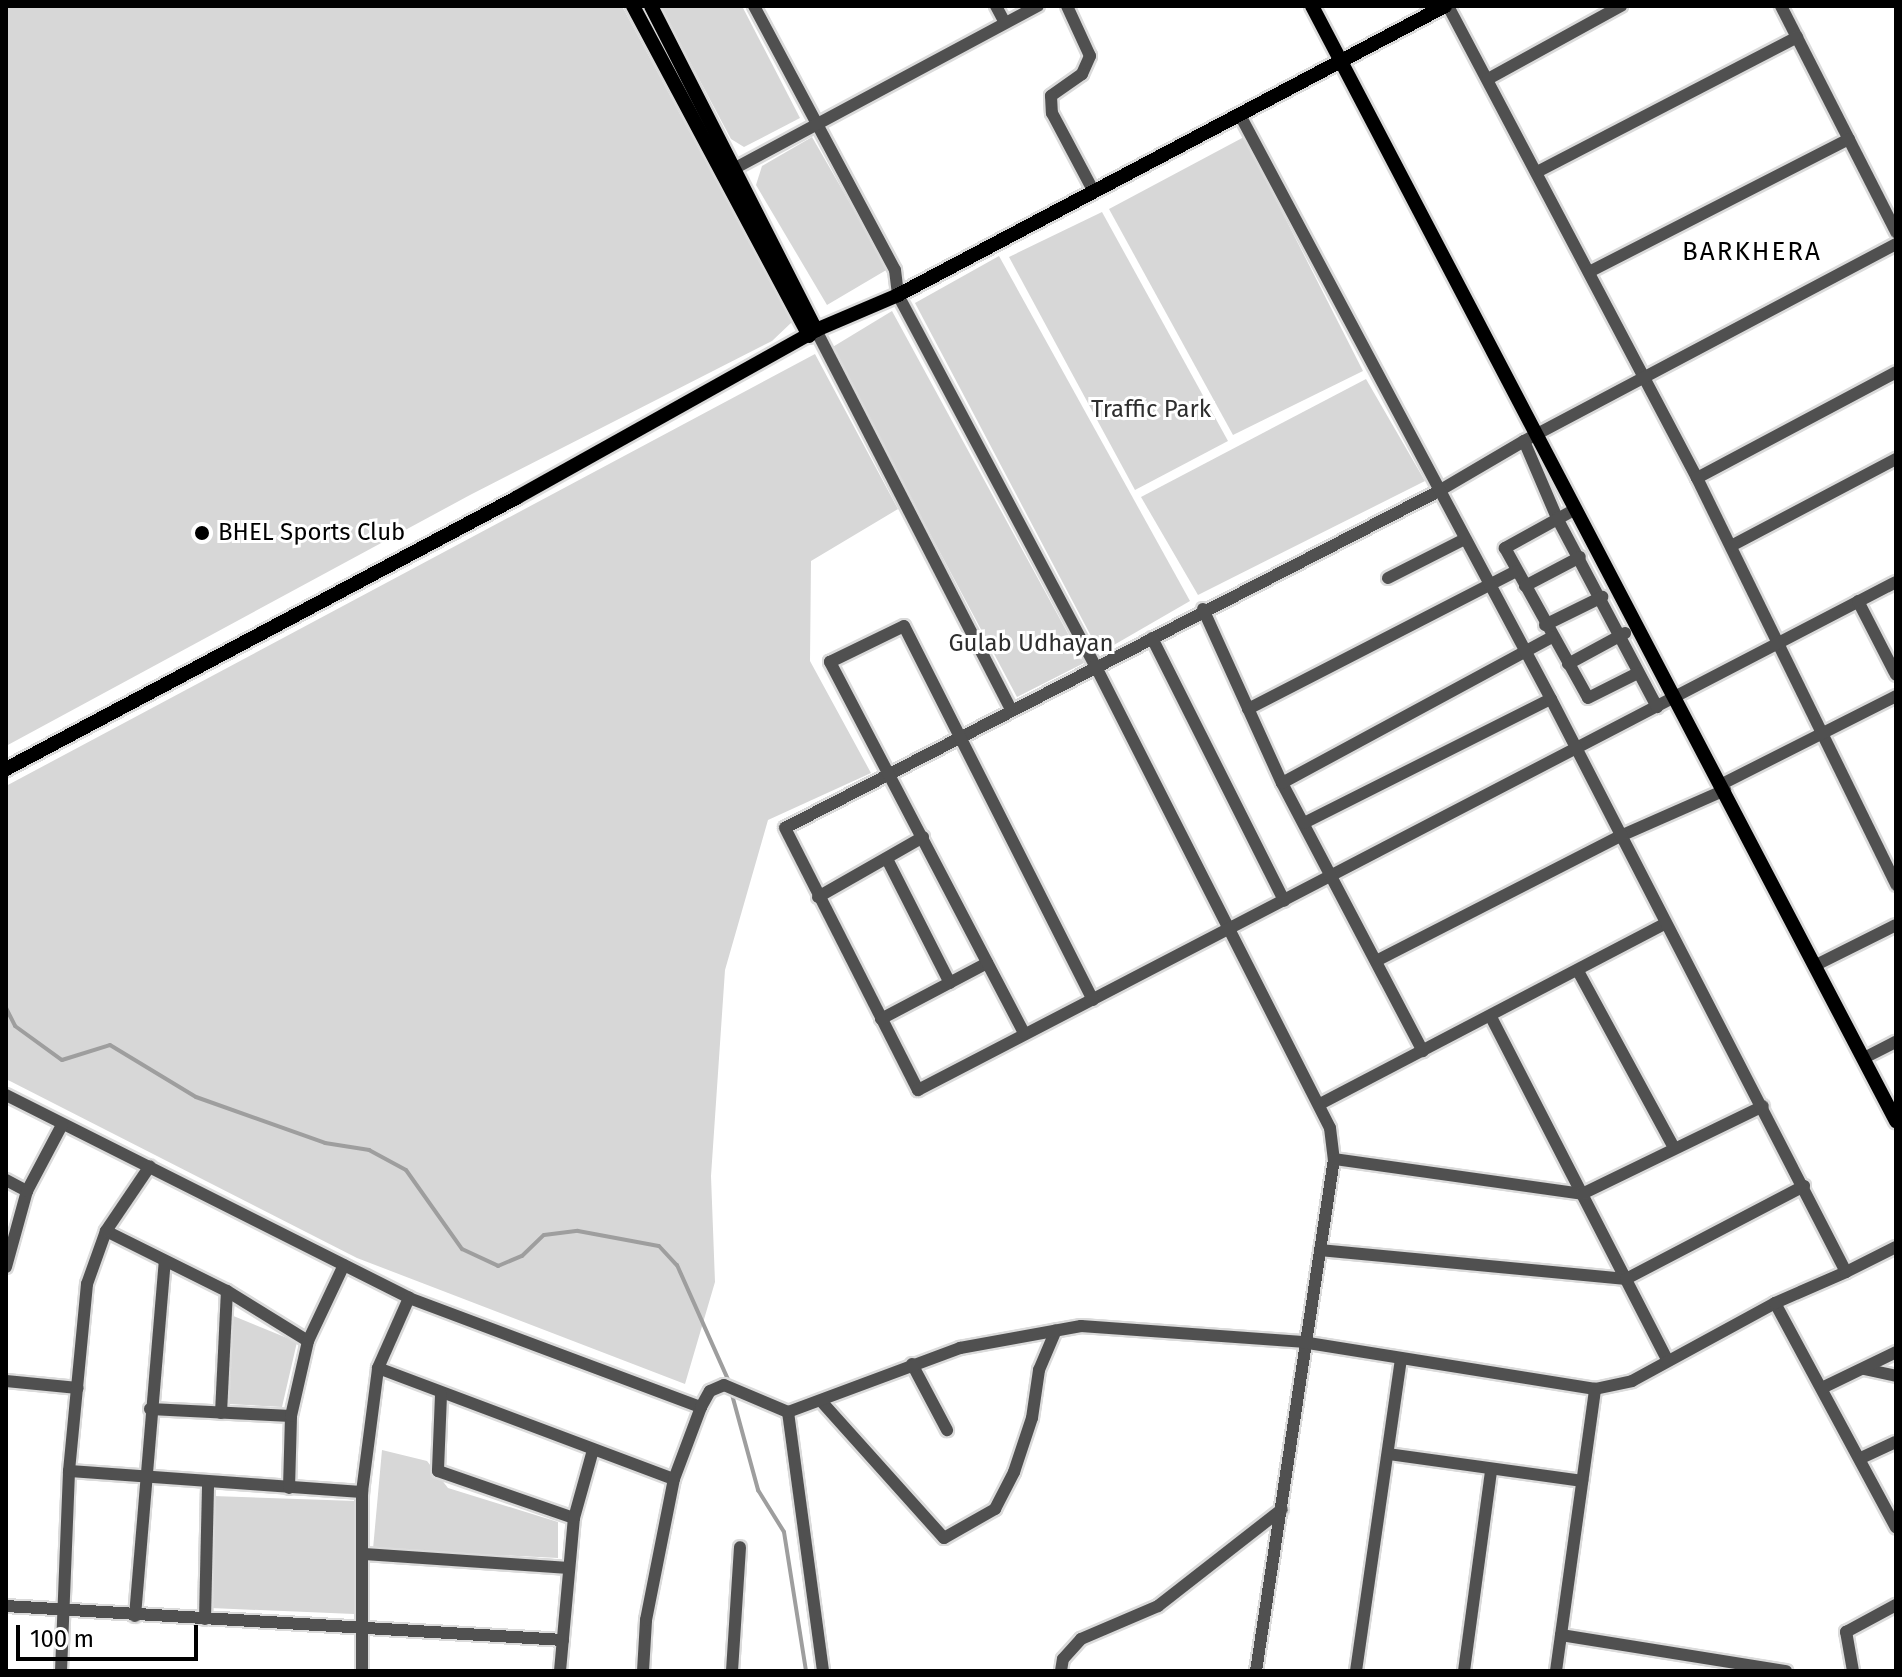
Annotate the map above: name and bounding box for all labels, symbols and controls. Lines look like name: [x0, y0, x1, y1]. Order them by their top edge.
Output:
district label: BARKHERA: [1682, 236, 1822, 268]
park label: Traffic Park: [1091, 396, 1211, 424]
place label: BHEL Sports Club: [218, 519, 405, 547]
marker: BHEL Sports Club: [193, 524, 211, 542]
park label: Gulab Udhayan: [948, 630, 1114, 658]
scale bar: [20, 1609, 202, 1659]
text: 100 m: [30, 1625, 94, 1653]

